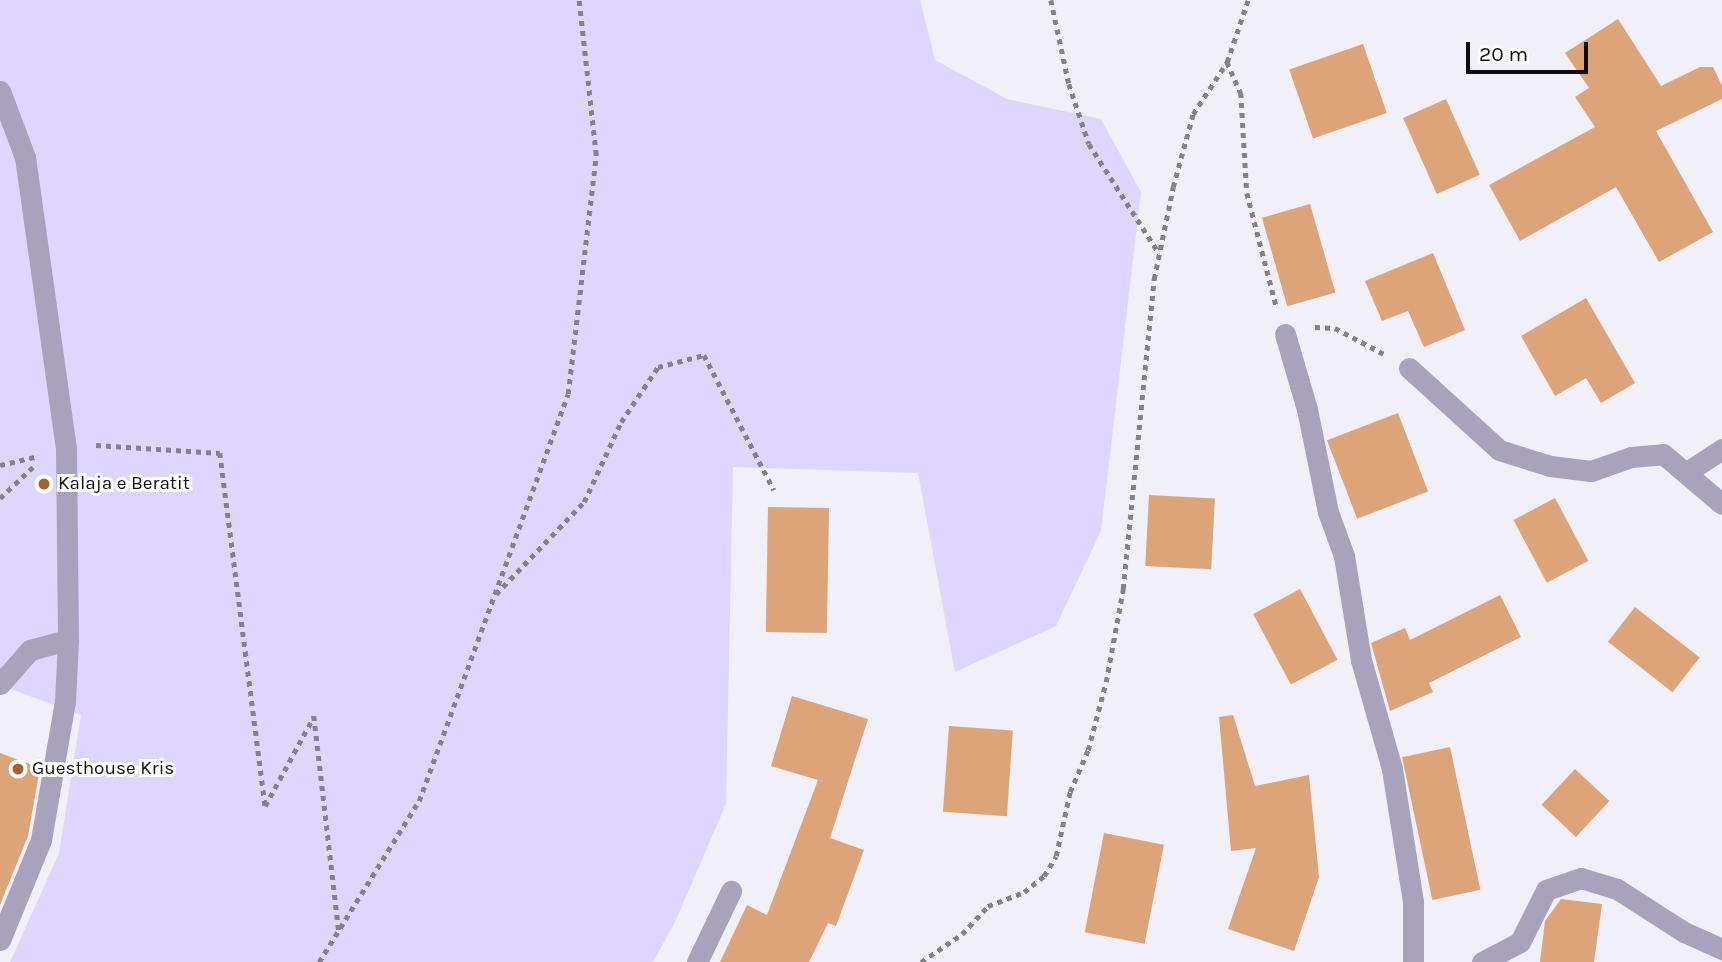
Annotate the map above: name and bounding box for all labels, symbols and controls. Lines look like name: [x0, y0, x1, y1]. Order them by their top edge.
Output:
scale bar: [1470, 28, 1592, 72]
text: 20 m: [1479, 42, 1528, 66]
place label: Kalaja e Beratit: [58, 473, 190, 495]
marker: Kalaja e Beratit: [36, 476, 52, 492]
place label: Guesthouse Kris: [32, 758, 174, 780]
marker: Guesthouse Kris: [10, 761, 26, 777]

